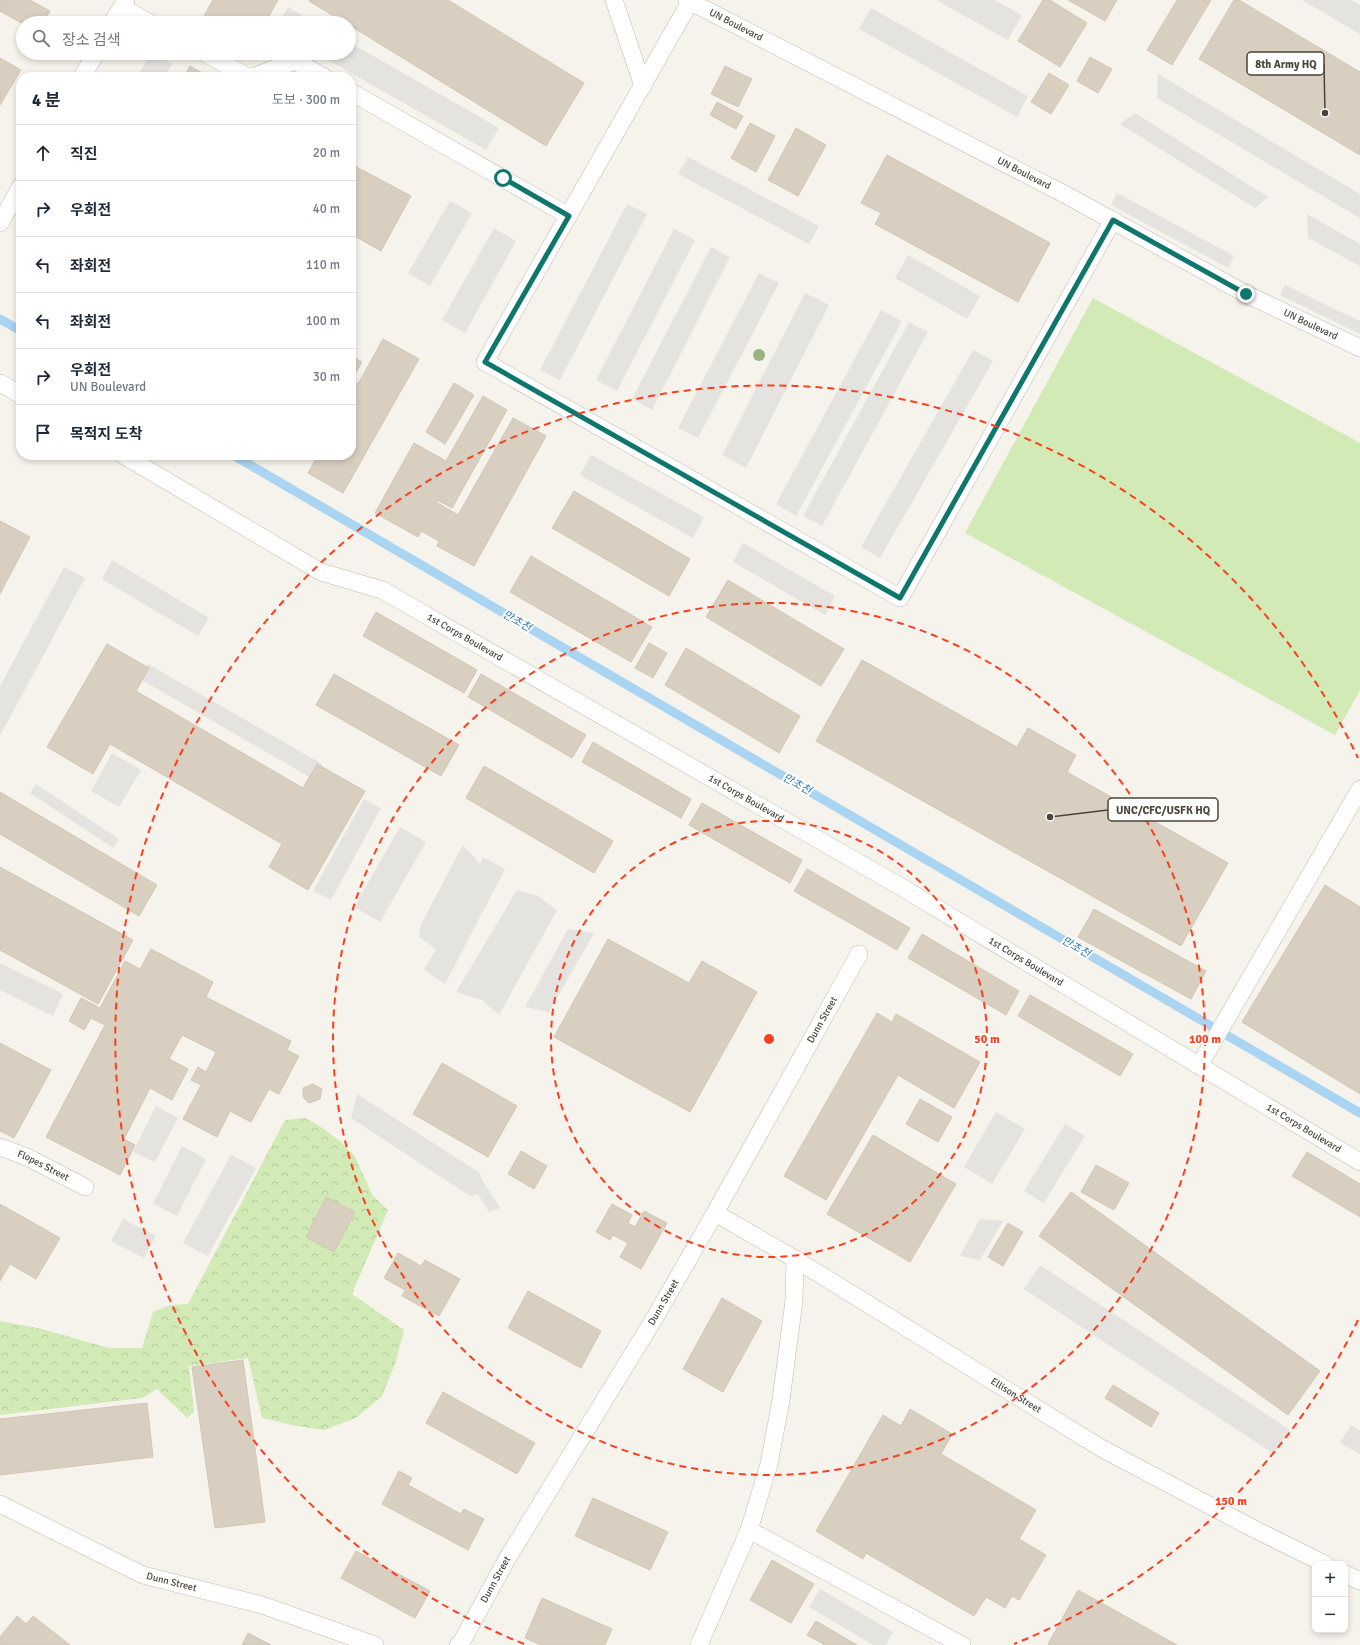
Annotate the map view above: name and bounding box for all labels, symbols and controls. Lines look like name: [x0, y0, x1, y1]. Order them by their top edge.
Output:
street label: UN Boulevard: [707, 6, 765, 44]
search box: [16, 16, 356, 60]
icon: search: [30, 27, 52, 49]
text: 장소 검색: [62, 31, 121, 49]
callout: 8th Army HQ: [1247, 52, 1324, 75]
text: 8th Army HQ: [1255, 58, 1317, 71]
text: 4 분: [32, 90, 61, 111]
text: 도보 · 300 m: [272, 92, 340, 108]
icon: ahead: [32, 142, 54, 164]
text: 직진: [70, 145, 98, 163]
text: 20 m: [313, 145, 340, 161]
street label: UN Boulevard: [995, 155, 1053, 192]
route start: [494, 169, 512, 187]
icon: right: [32, 198, 54, 220]
text: 우회전: [70, 201, 111, 219]
text: 40 m: [313, 201, 340, 217]
icon: left: [32, 254, 54, 276]
text: 좌회전: [70, 257, 111, 275]
text: 110 m: [306, 257, 340, 273]
route end: [1237, 285, 1255, 303]
street label: UN Boulevard: [1281, 307, 1340, 343]
icon: left: [32, 310, 54, 332]
text: 좌회전: [70, 313, 111, 331]
text: 100 m: [306, 313, 340, 329]
text: 우회전: [70, 361, 111, 379]
icon: right: [32, 366, 54, 388]
text: 30 m: [313, 369, 340, 385]
text: UN Boulevard: [70, 379, 146, 395]
icon: arrive: [32, 422, 54, 444]
text: 목적지 도착: [70, 425, 142, 443]
water label: 만초천: [501, 608, 535, 635]
street label: 1st Corps Boulevard: [425, 611, 505, 664]
water label: 만초천: [781, 771, 815, 798]
street label: 1st Corps Boulevard: [706, 772, 786, 825]
callout: UNC/CFC/USFK HQ: [1108, 798, 1218, 821]
text: UNC/CFC/USFK HQ: [1116, 804, 1211, 817]
water label: 만초천: [1060, 934, 1094, 961]
street label: 1st Corps Boulevard: [986, 935, 1065, 989]
street label: Dunn Street: [805, 994, 840, 1045]
centre of rings: [762, 1032, 776, 1046]
text: 50 m: [974, 1032, 1000, 1047]
text: 100 m: [1189, 1032, 1221, 1047]
street label: 1st Corps Boulevard: [1264, 1101, 1343, 1155]
street label: Flopes Street: [16, 1148, 71, 1184]
street label: Dunn Street: [646, 1277, 682, 1328]
street label: Ellison Street: [988, 1375, 1044, 1416]
text: 150 m: [1215, 1494, 1247, 1509]
street label: Dunn Street: [478, 1554, 514, 1605]
map controls: [1312, 1561, 1348, 1633]
button: +: [1312, 1561, 1348, 1597]
street label: Dunn Street: [145, 1570, 198, 1594]
button: −: [1312, 1597, 1348, 1633]

